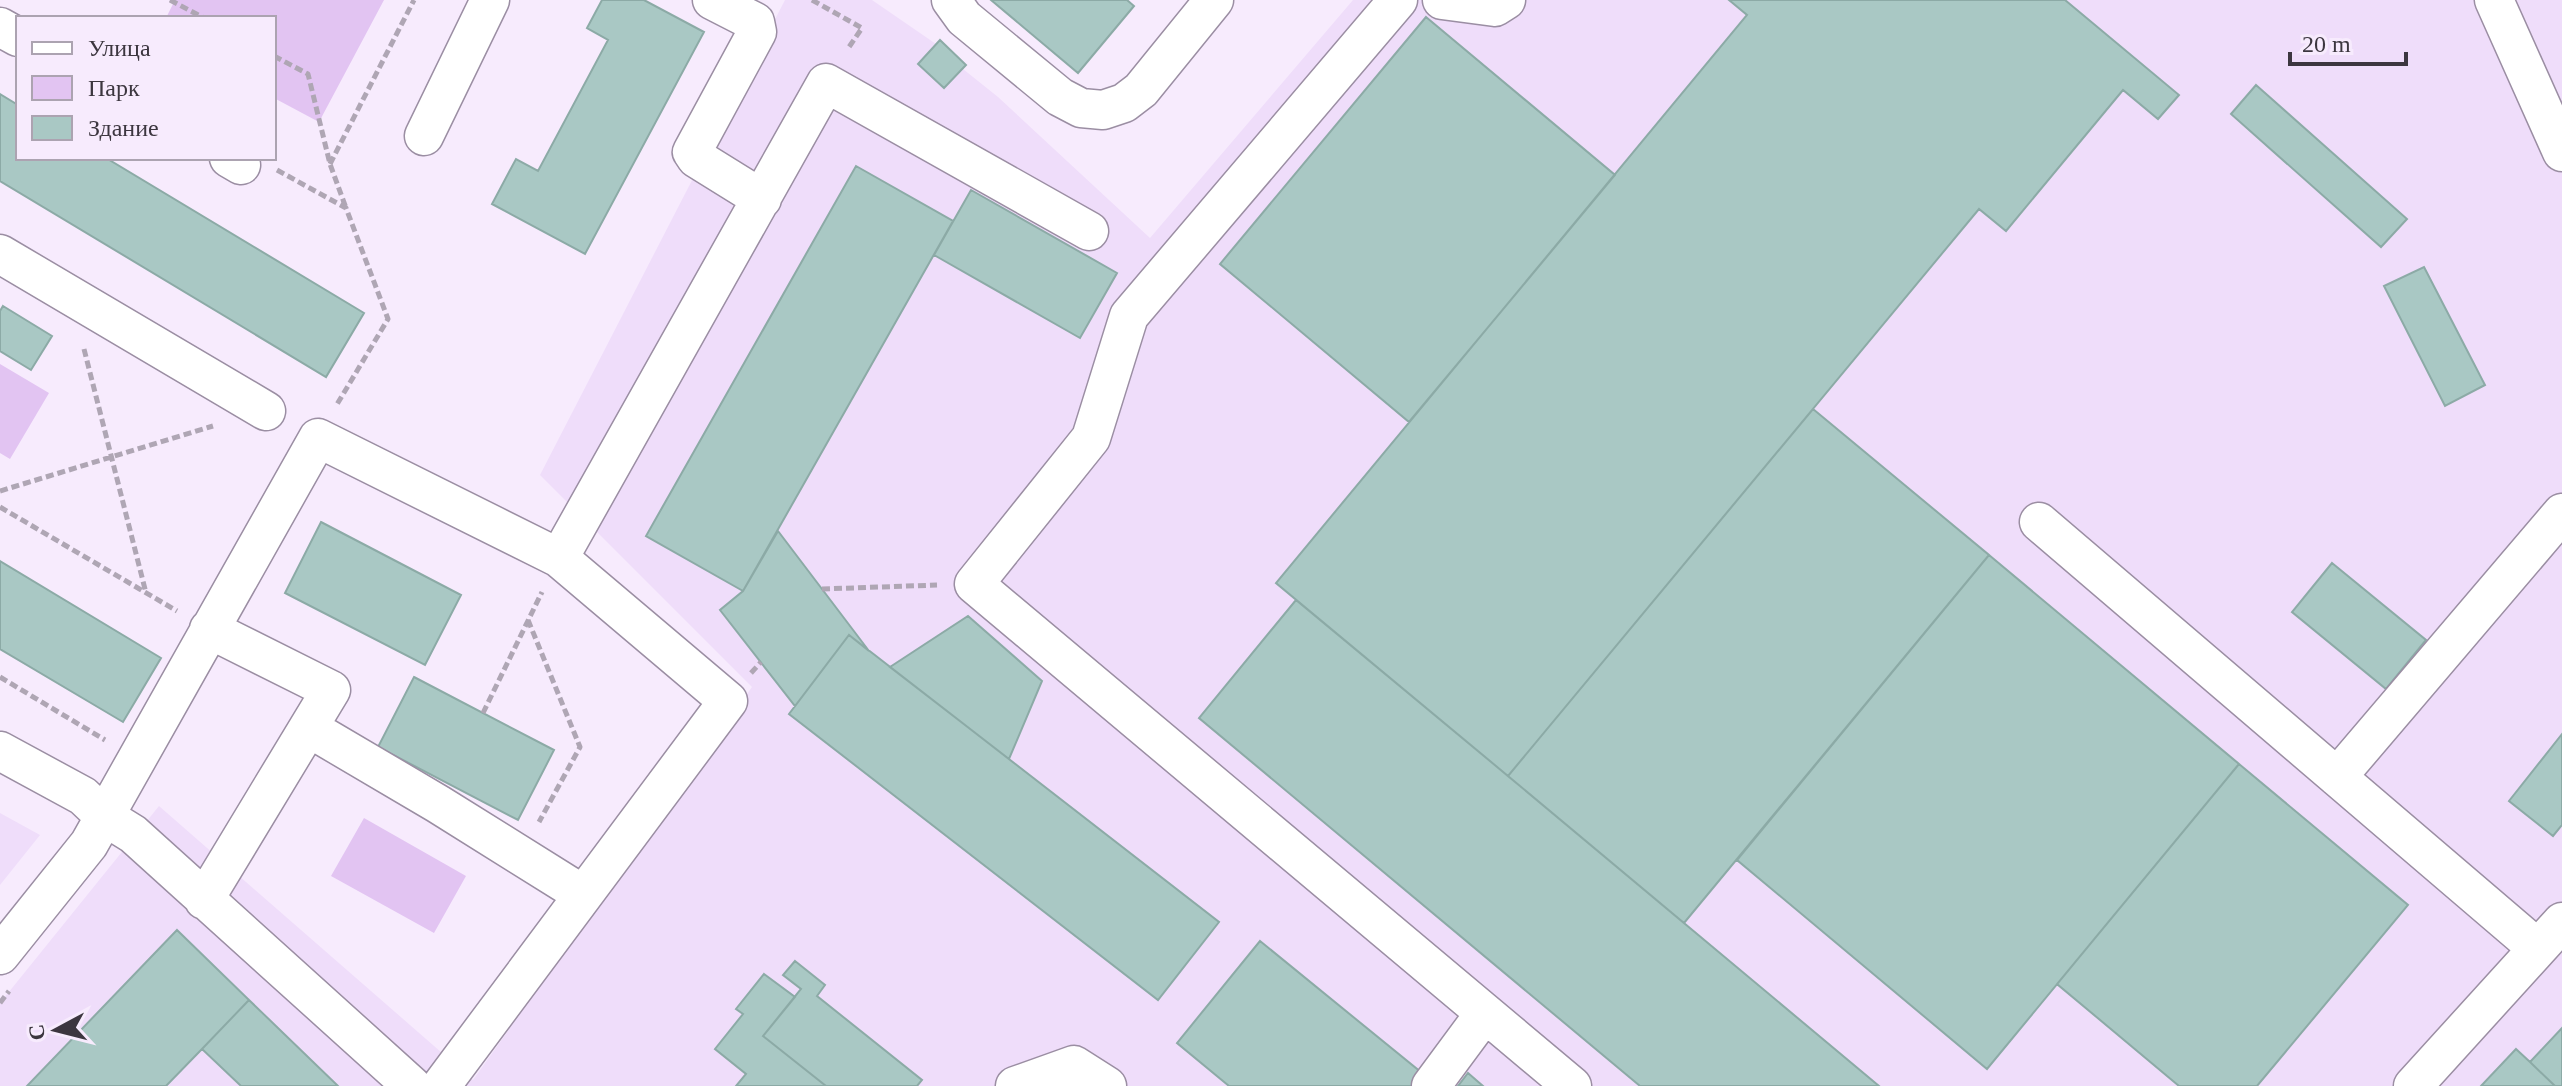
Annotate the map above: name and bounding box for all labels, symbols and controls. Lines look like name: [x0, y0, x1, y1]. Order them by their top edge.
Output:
legend: [16, 16, 276, 160]
scale bar: [2290, 16, 2406, 66]
text: 20 m: [2302, 31, 2351, 57]
text: Улица: [88, 35, 151, 61]
text: Парк: [88, 75, 140, 101]
text: Здание: [88, 115, 159, 141]
north arrow: [16, 990, 96, 1070]
text: С: [23, 1023, 50, 1042]

